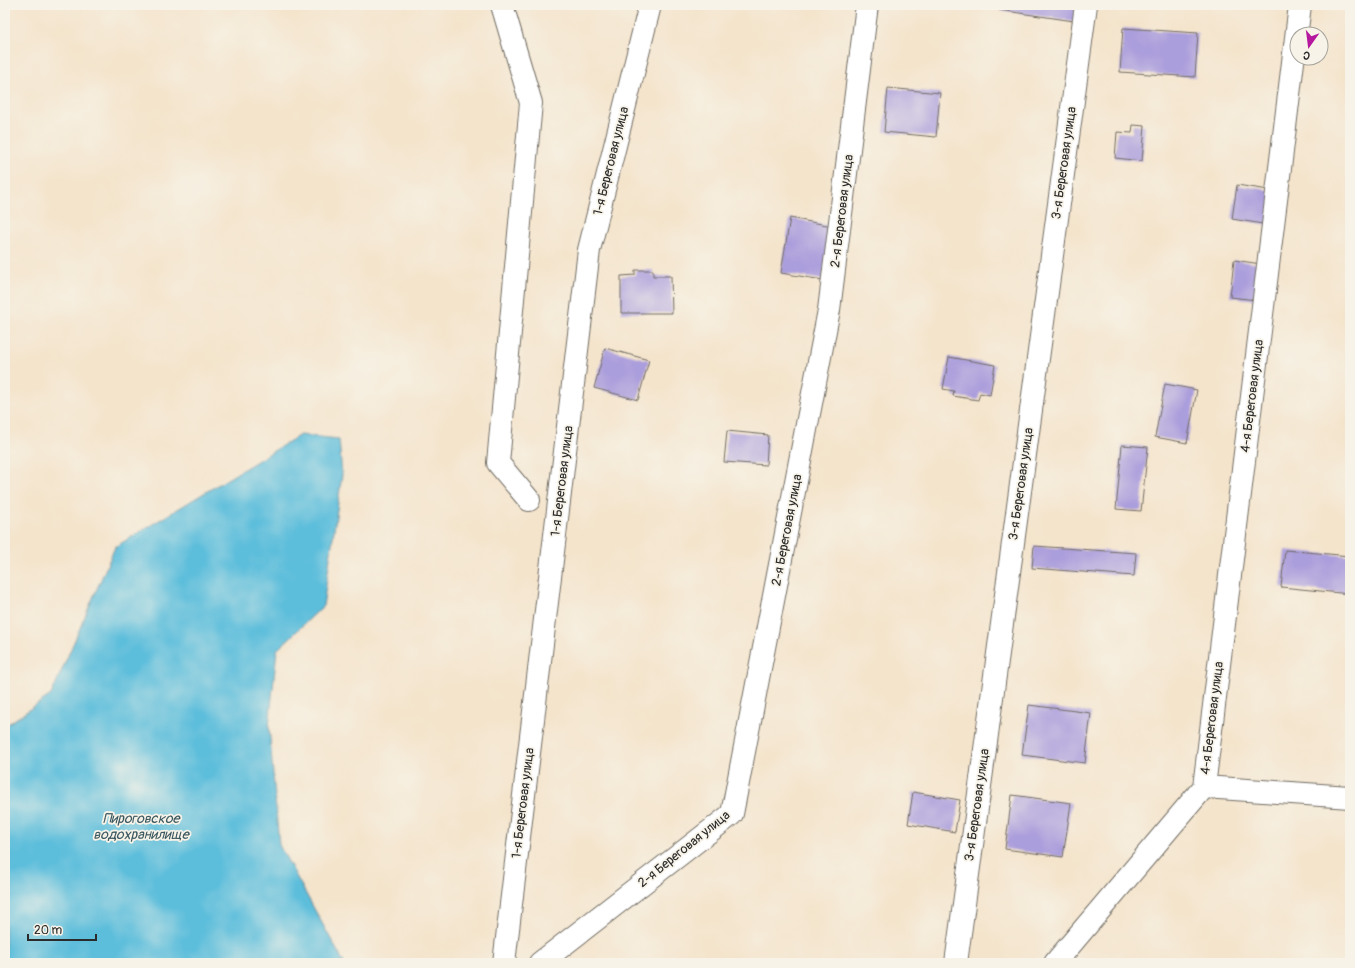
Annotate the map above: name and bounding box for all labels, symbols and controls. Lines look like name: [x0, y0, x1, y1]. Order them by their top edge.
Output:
north arrow: [1289, 26, 1329, 66]
text: С: [1302, 48, 1312, 62]
street label: 1-я Береговая улица: [590, 105, 632, 217]
street label: 3-я Береговая улица: [1048, 106, 1080, 220]
street label: 2-я Береговая улица: [827, 154, 857, 268]
street label: 4-я Береговая улица: [1237, 338, 1267, 454]
street label: 1-я Береговая улица: [547, 425, 577, 537]
street label: 3-я Береговая улица: [1005, 427, 1037, 541]
street label: 2-я Береговая улица: [768, 473, 806, 587]
street label: 4-я Береговая улица: [1197, 660, 1227, 776]
street label: 1-я Береговая улица: [508, 747, 538, 859]
street label: 3-я Береговая улица: [961, 748, 993, 862]
street label: 2-я Береговая улица: [635, 807, 733, 891]
water label: Пироговское водохранилище: [93, 810, 191, 843]
scale bar: [28, 916, 96, 942]
text: 20 m: [34, 923, 63, 938]

